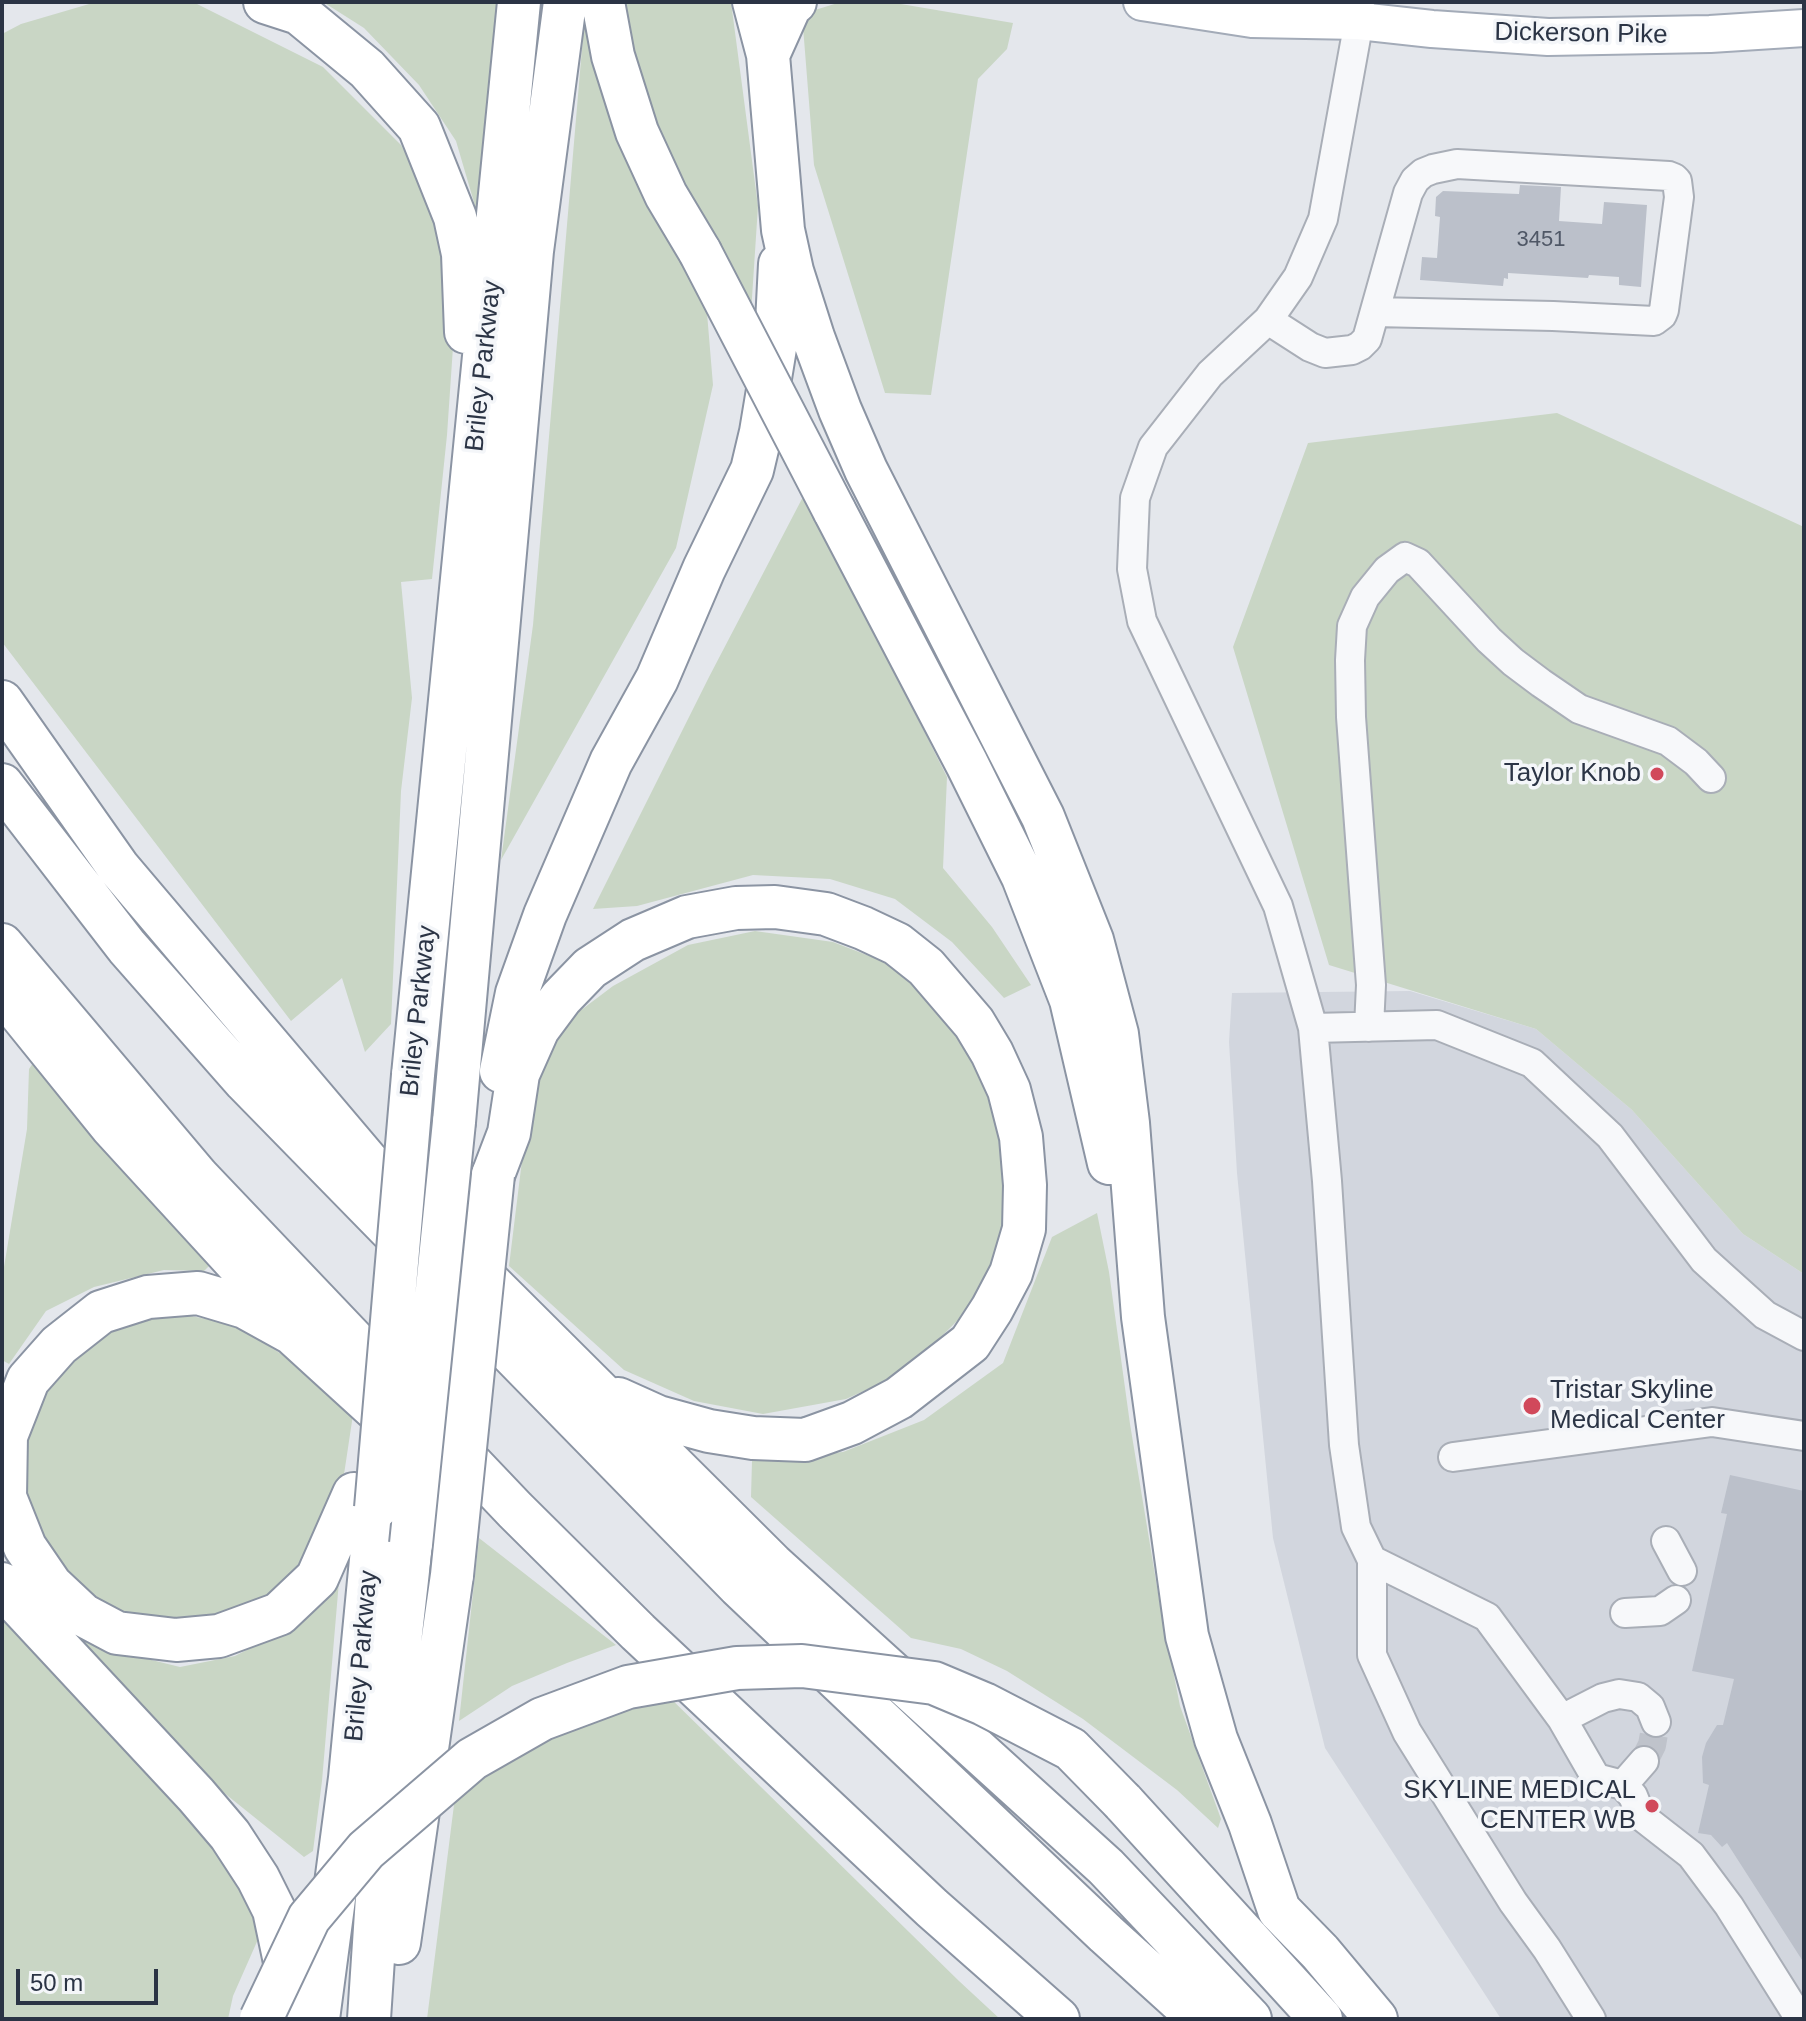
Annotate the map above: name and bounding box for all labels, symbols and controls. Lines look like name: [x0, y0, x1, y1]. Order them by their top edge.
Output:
street label: Dickerson Pike: [1494, 17, 1668, 51]
house number: 3451: [1517, 227, 1565, 253]
street label: Briley Parkway: [459, 279, 509, 453]
place label: Taylor Knob: [1504, 758, 1641, 790]
marker: Taylor Knob: [1648, 765, 1666, 783]
street label: Briley Parkway: [394, 924, 444, 1098]
place label: Tristar Skyline Medical Center: [1550, 1375, 1725, 1436]
marker: Tristar Skyline Medical Center: [1521, 1395, 1543, 1417]
street label: Briley Parkway: [339, 1569, 385, 1743]
place label: SKYLINE MEDICAL CENTER WB: [1403, 1775, 1636, 1836]
marker: SKYLINE MEDICAL CENTER WB: [1643, 1797, 1661, 1815]
scale bar: [20, 1953, 162, 2003]
text: 50 m: [30, 1969, 83, 1996]

